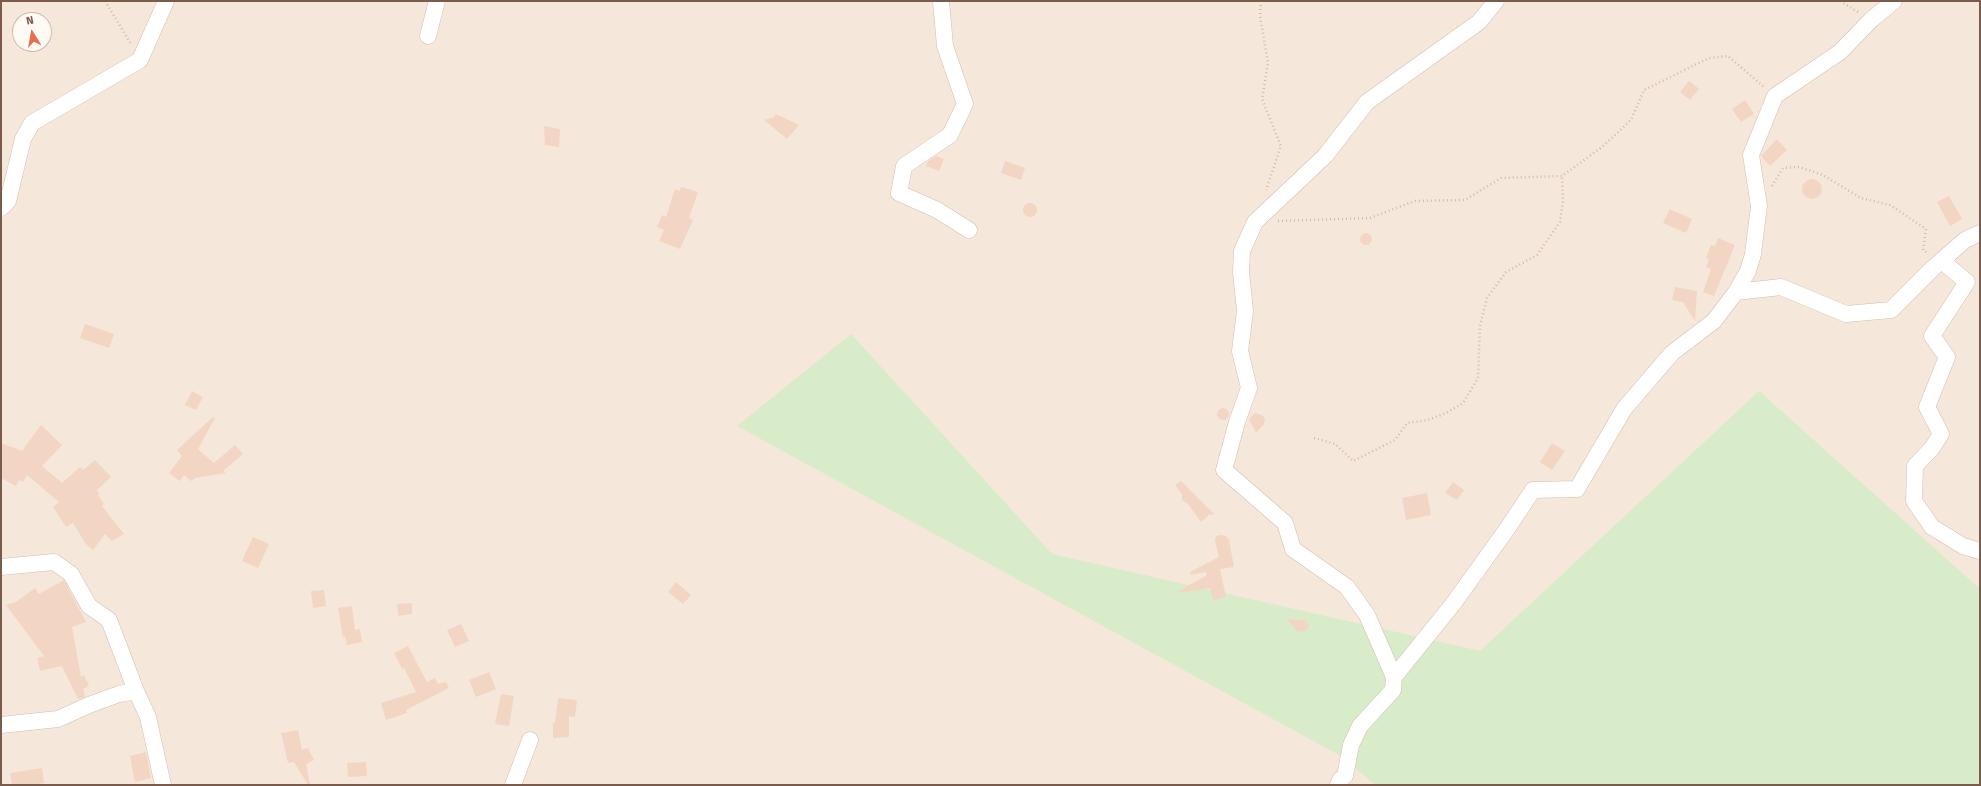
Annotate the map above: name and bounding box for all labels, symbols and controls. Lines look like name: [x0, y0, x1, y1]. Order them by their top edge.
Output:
north arrow: [12, 12, 52, 52]
text: N: [25, 14, 35, 28]

